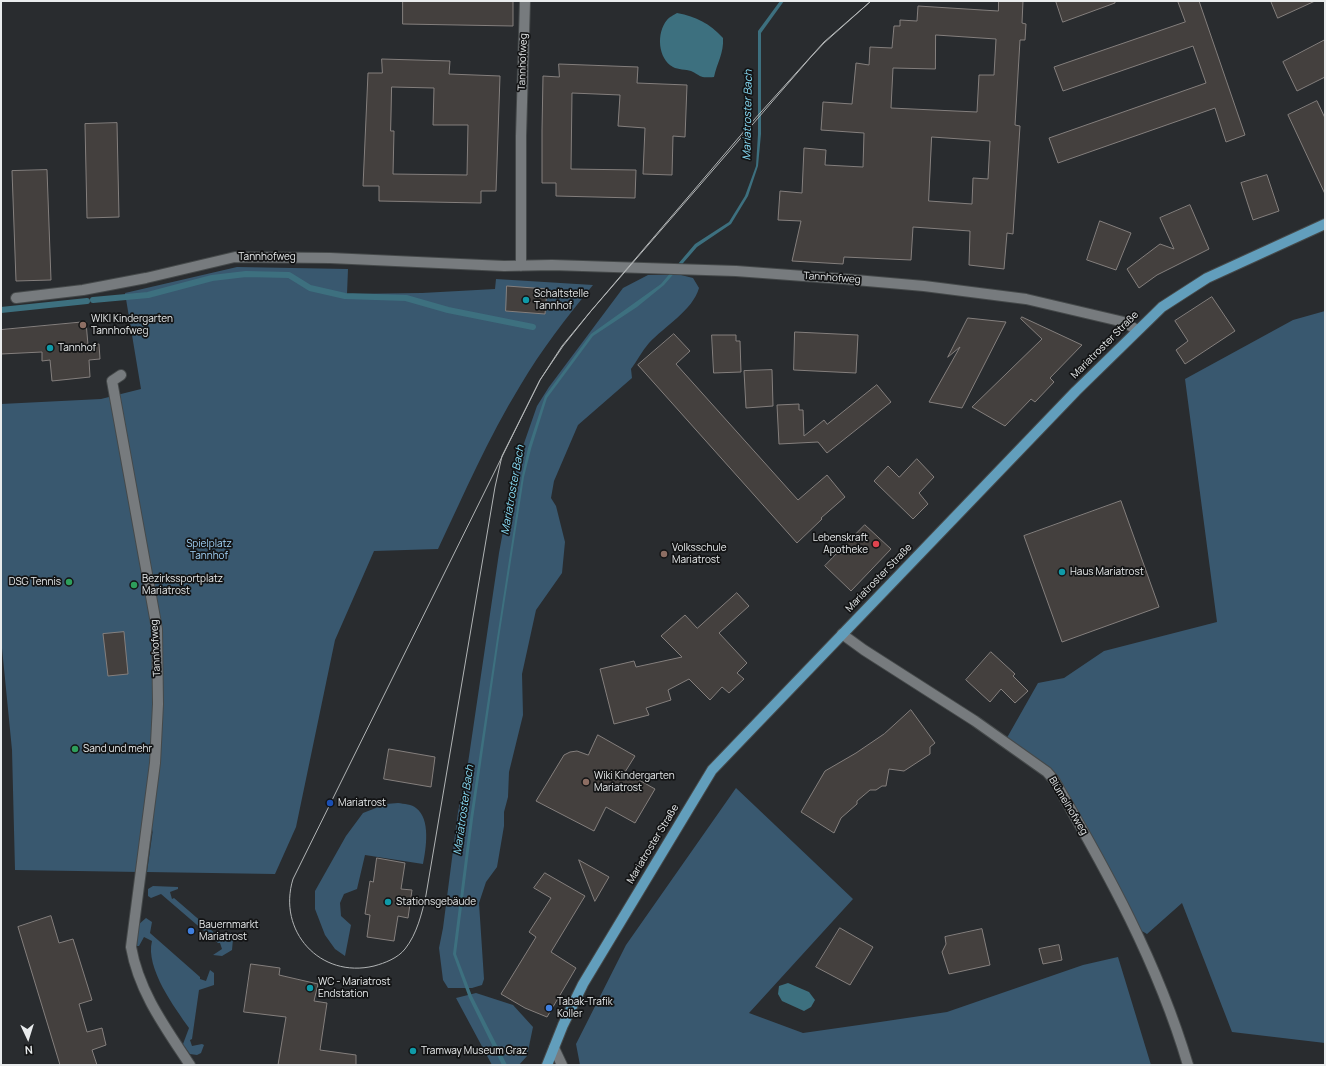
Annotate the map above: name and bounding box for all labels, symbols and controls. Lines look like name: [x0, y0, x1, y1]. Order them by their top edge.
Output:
street label: Tannhofweg: [516, 33, 530, 91]
water label: Mariatroster Bach: [741, 70, 755, 160]
street label: Tannhofweg: [238, 251, 296, 263]
street label: Tannhofweg: [803, 270, 861, 286]
place label: Schaltstelle Tannhof: [534, 288, 589, 312]
marker: Schaltstelle Tannhof: [521, 295, 531, 305]
street label: Mariatroster Straße: [1069, 309, 1141, 381]
place label: WIKI Kindergarten Tannhofweg: [91, 313, 173, 336]
marker: WIKI Kindergarten Tannhofweg: [78, 320, 88, 330]
place label: Tannhof: [58, 342, 96, 354]
marker: Tannhof: [45, 343, 55, 353]
water label: Mariatroster Bach: [499, 444, 527, 536]
place label: Lebenskraft Apotheke: [813, 532, 868, 556]
park label: Spielplatz Tannhof: [186, 538, 232, 562]
marker: Lebenskraft Apotheke: [871, 539, 881, 549]
street label: Mariatroster Straße: [843, 541, 915, 615]
place label: Volksschule Mariatrost: [672, 542, 727, 566]
marker: Volksschule Mariatrost: [659, 549, 669, 559]
place label: Haus Mariatrost: [1070, 566, 1144, 578]
marker: Haus Mariatrost: [1057, 567, 1067, 577]
place label: Bezirkssportplatz Mariatrost: [142, 573, 223, 596]
place label: DSG Tennis: [9, 576, 61, 588]
marker: DSG Tennis: [64, 577, 74, 587]
marker: Bezirkssportplatz Mariatrost: [129, 580, 139, 590]
street label: Tannhofweg: [149, 619, 163, 677]
place label: Sand und mehr: [83, 743, 152, 755]
marker: Sand und mehr: [70, 744, 80, 754]
water label: Mariatroster Bach: [451, 764, 477, 856]
place label: Wiki Kindergarten Mariatrost: [594, 770, 675, 794]
street label: Blümelhofweg: [1046, 775, 1090, 837]
marker: Wiki Kindergarten Mariatrost: [581, 777, 591, 787]
place label: Mariatrost: [338, 797, 386, 809]
marker: Mariatrost: [325, 798, 335, 808]
street label: Mariatroster Straße: [625, 802, 681, 886]
place label: Stationsgebäude: [396, 896, 476, 908]
marker: Stationsgebäude: [383, 897, 393, 907]
place label: Bauernmarkt Mariatrost: [199, 919, 259, 942]
marker: Bauernmarkt Mariatrost: [186, 926, 196, 936]
place label: WC - Mariatrost Endstation: [318, 976, 391, 1000]
marker: WC - Mariatrost Endstation: [305, 983, 315, 993]
place label: Tabak-Trafik Koller: [557, 996, 613, 1020]
marker: Tabak-Trafik Koller: [544, 1003, 554, 1013]
north arrow: [8, 1018, 48, 1058]
text: N: [24, 1043, 33, 1058]
place label: Tramway Museum Graz: [421, 1045, 527, 1057]
marker: Tramway Museum Graz: [408, 1046, 418, 1056]

